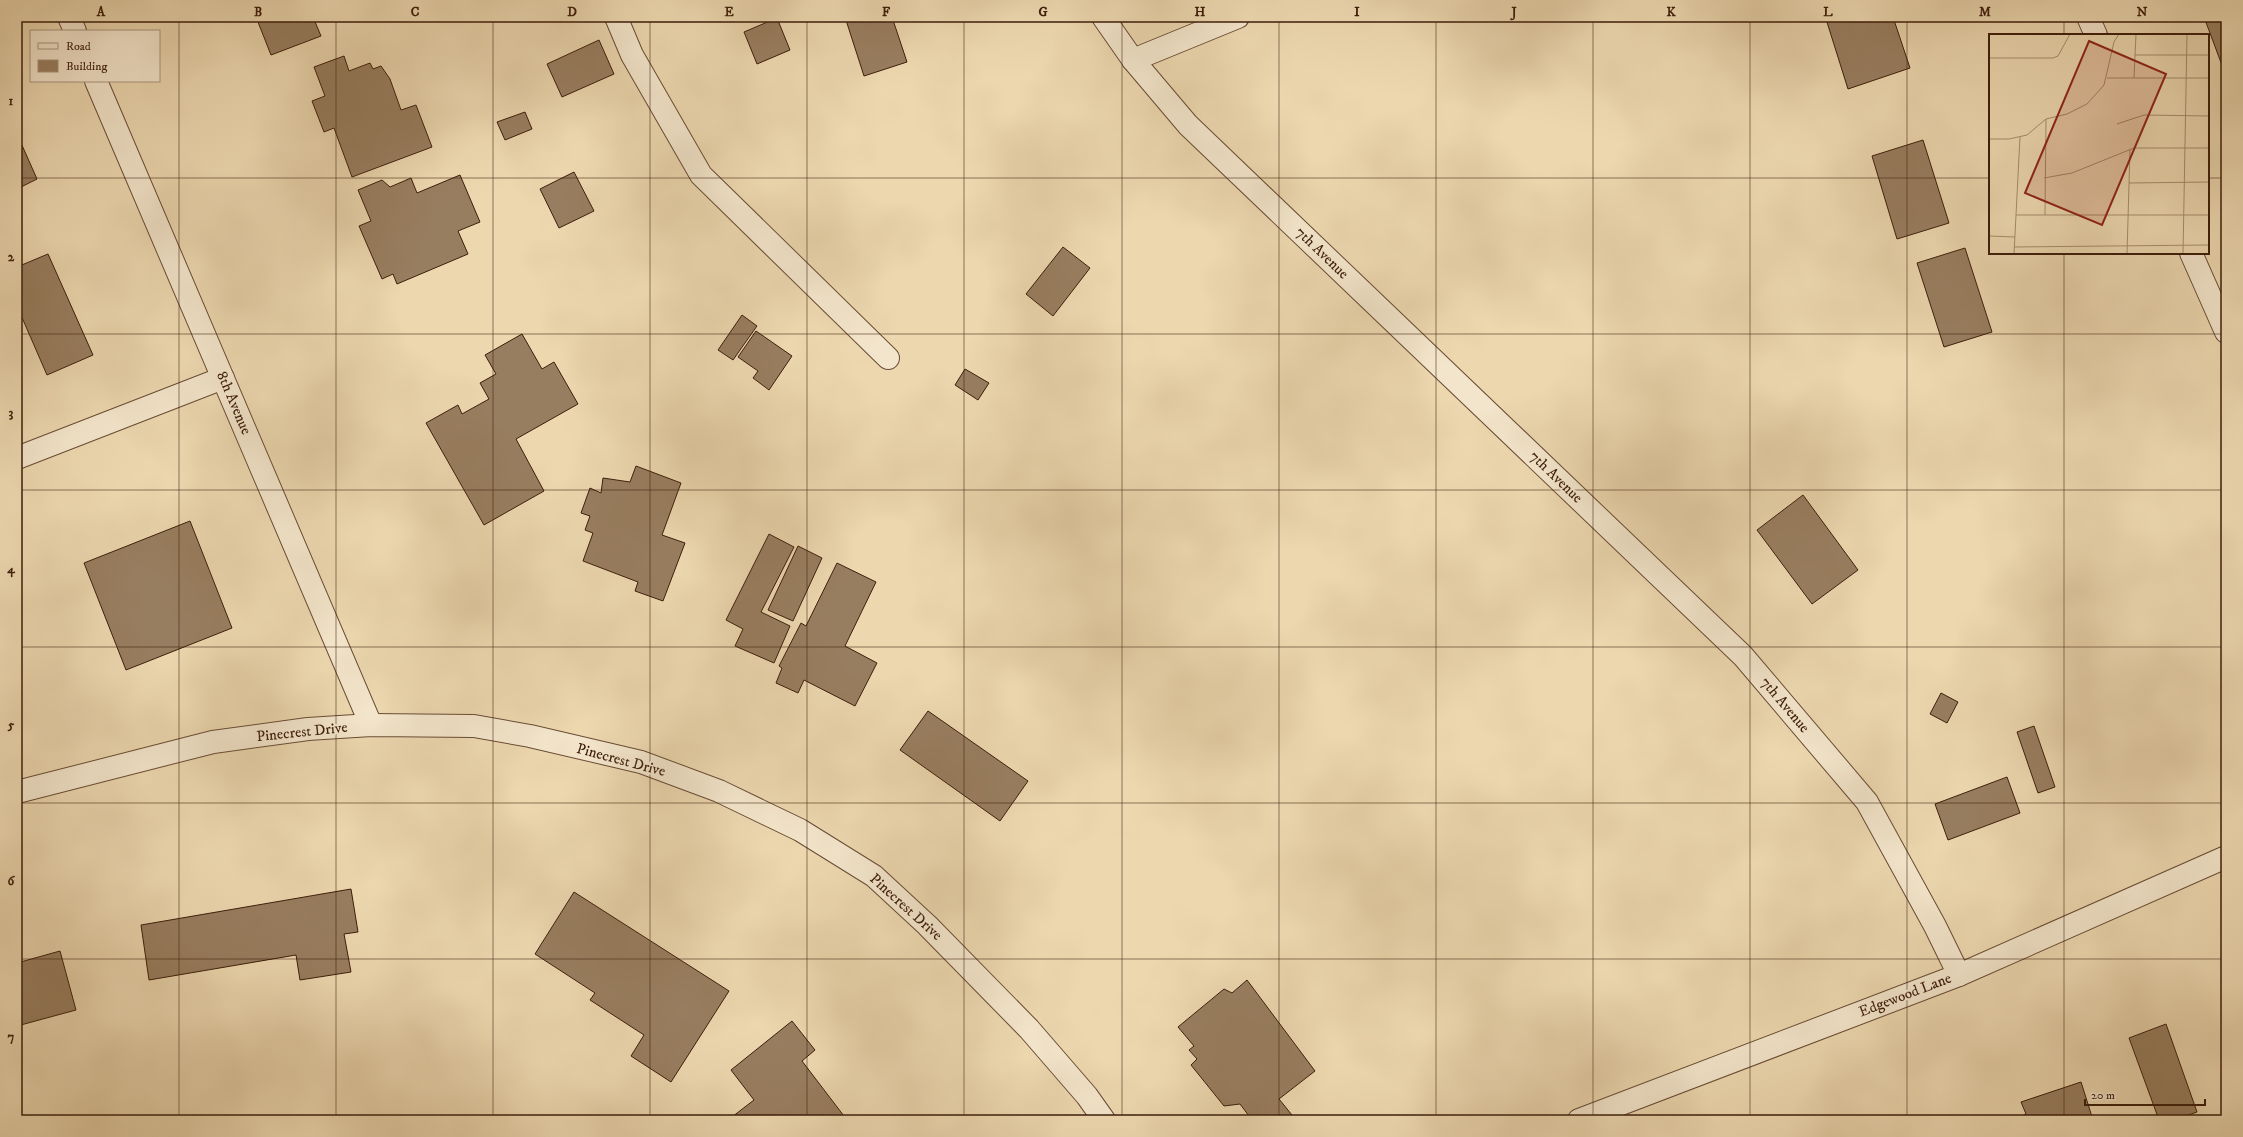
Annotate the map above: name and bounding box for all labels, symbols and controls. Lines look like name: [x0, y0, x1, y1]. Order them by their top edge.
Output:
text: A: [96, 4, 106, 20]
text: B: [254, 4, 262, 20]
text: C: [411, 4, 420, 20]
text: D: [567, 4, 577, 20]
text: E: [724, 4, 734, 20]
text: F: [882, 4, 891, 20]
text: G: [1038, 4, 1048, 20]
text: H: [1195, 4, 1206, 20]
text: I: [1354, 4, 1360, 20]
text: J: [1509, 4, 1517, 21]
text: K: [1666, 4, 1676, 20]
text: L: [1823, 4, 1833, 20]
text: M: [1979, 4, 1991, 20]
text: N: [2137, 4, 2148, 20]
legend: [30, 30, 160, 82]
inset map: [1989, 34, 2209, 254]
text: Road: [66, 39, 91, 54]
text: Building: [66, 59, 107, 74]
text: 1: [9, 93, 14, 109]
street label: 7th Avenue: [1291, 223, 1353, 283]
text: 2: [8, 249, 15, 265]
street label: 8th Avenue: [212, 369, 256, 437]
text: 3: [9, 405, 14, 421]
street label: 7th Avenue: [1525, 447, 1587, 507]
text: 4: [6, 561, 15, 578]
street label: 7th Avenue: [1756, 673, 1814, 737]
text: 5: [7, 717, 15, 733]
street label: Pinecrest Drive: [256, 718, 348, 746]
street label: Pinecrest Drive: [574, 739, 668, 781]
street label: Pinecrest Drive: [866, 869, 946, 945]
text: 6: [8, 873, 16, 889]
street label: Edgewood Lane: [1856, 969, 1954, 1021]
text: 7: [8, 1029, 15, 1045]
scale bar: [2085, 1081, 2205, 1107]
text: 20 m: [2091, 1088, 2115, 1103]

